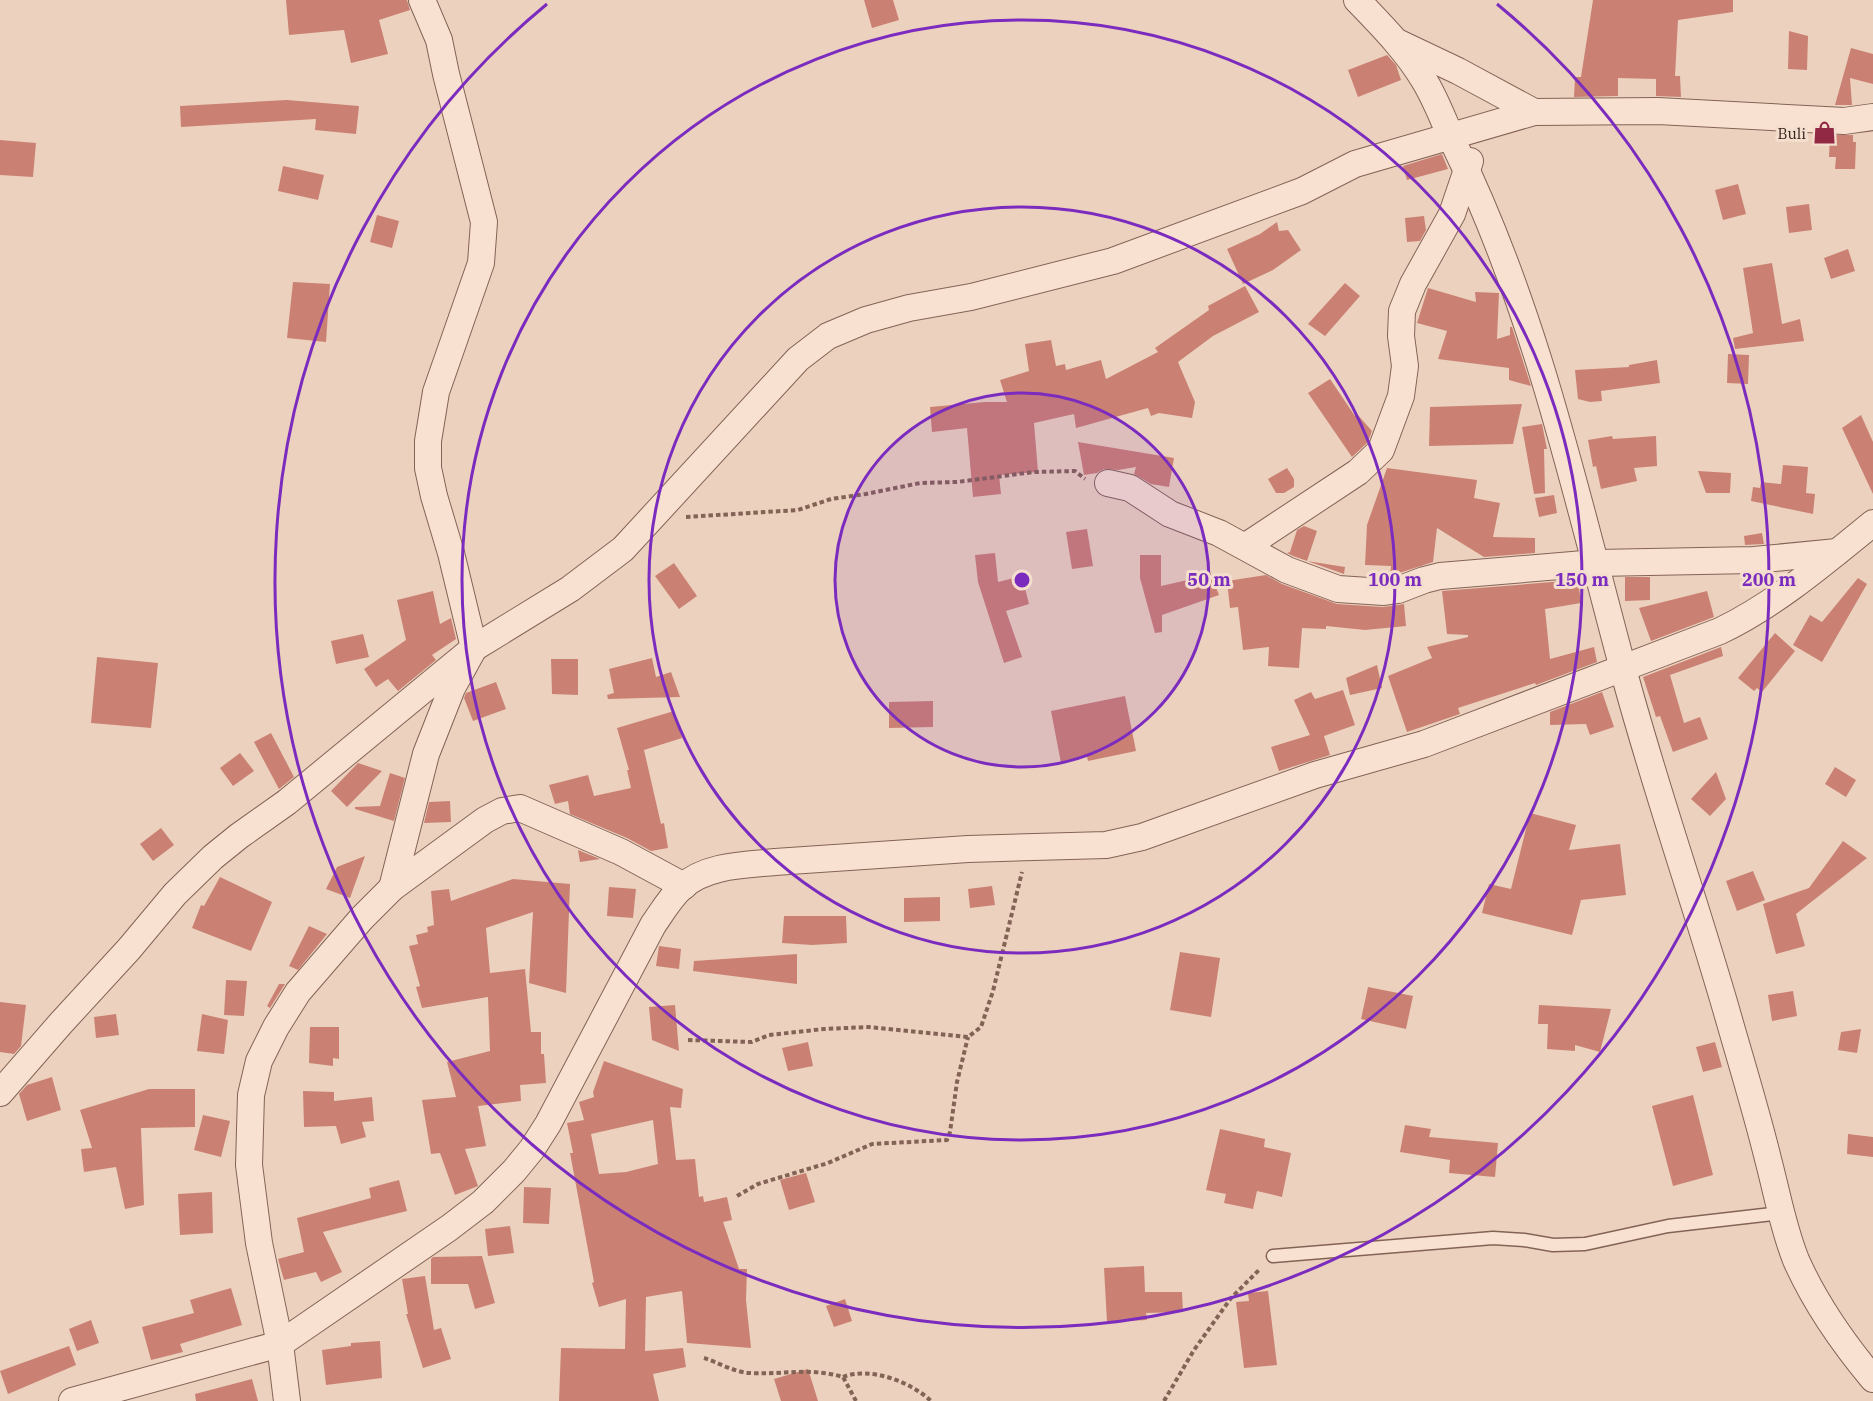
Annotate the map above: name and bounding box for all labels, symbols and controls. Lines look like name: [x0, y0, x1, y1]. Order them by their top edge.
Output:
shop icon: Buli: [1811, 120, 1837, 146]
place label: Buli: [1778, 124, 1806, 143]
text: 50 m: [1187, 568, 1231, 591]
text: 100 m: [1368, 568, 1423, 591]
text: 150 m: [1555, 568, 1610, 591]
text: 200 m: [1742, 568, 1797, 591]
centre of rings: [1012, 570, 1032, 590]

